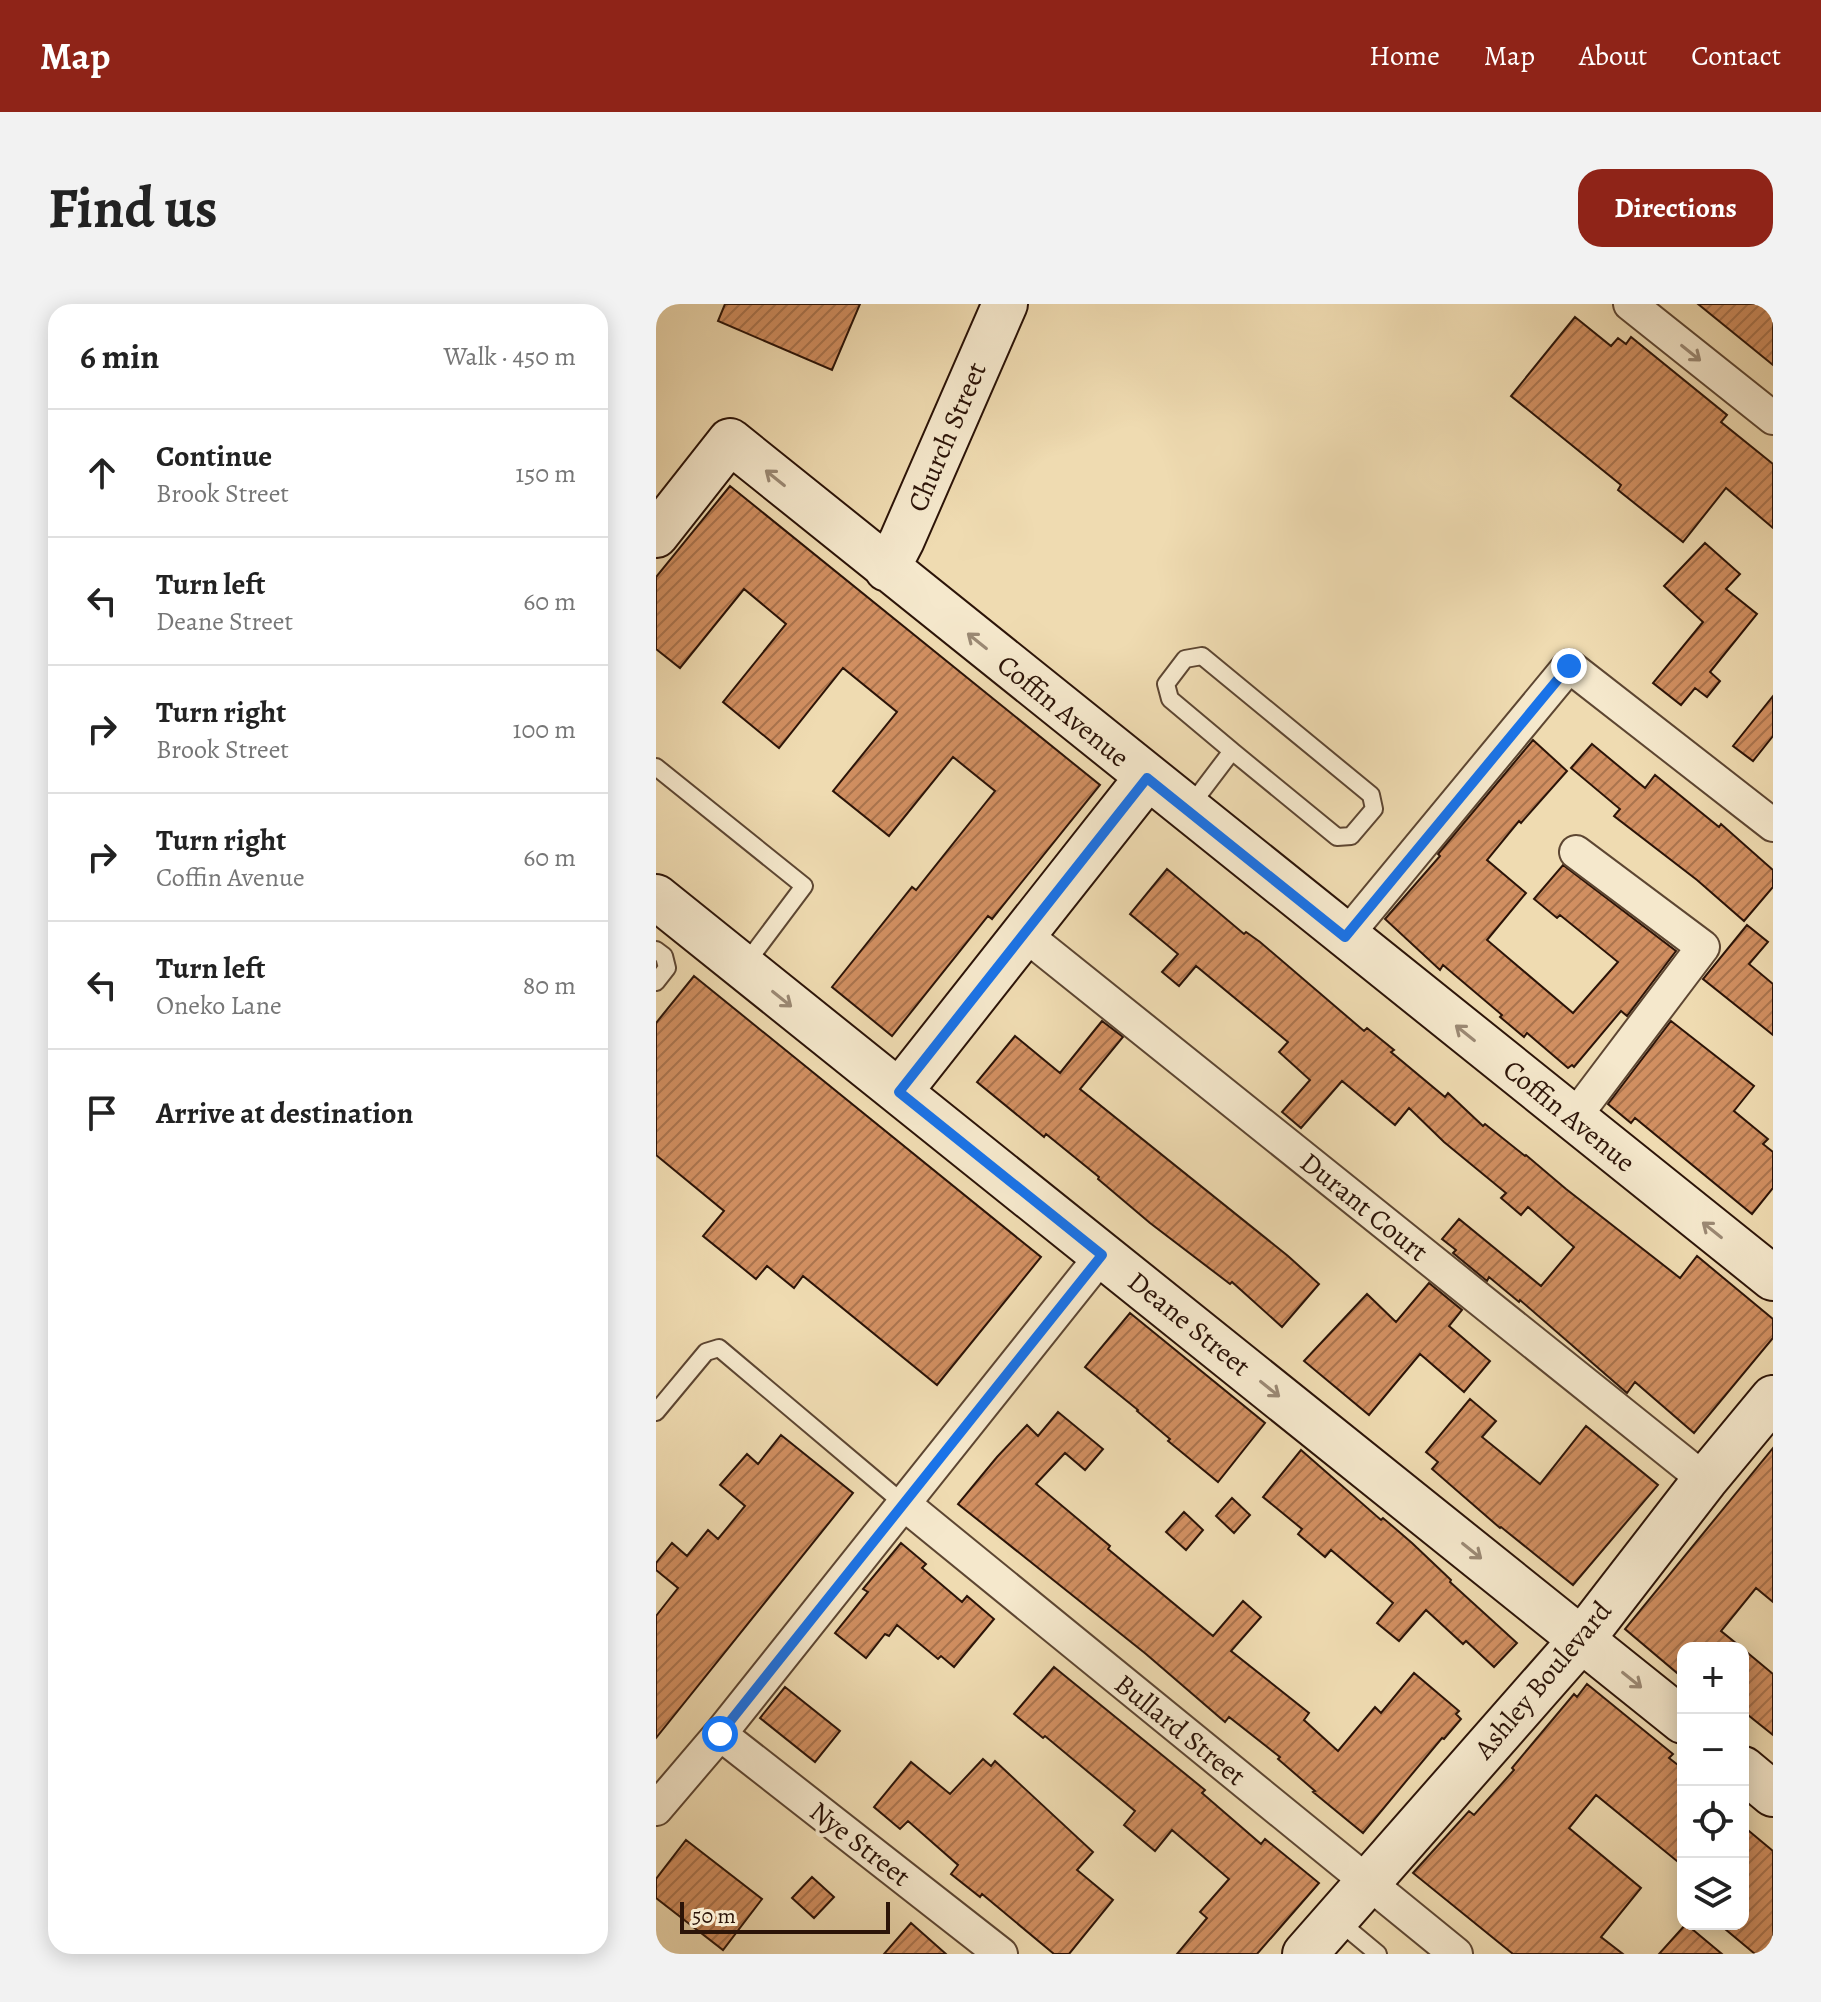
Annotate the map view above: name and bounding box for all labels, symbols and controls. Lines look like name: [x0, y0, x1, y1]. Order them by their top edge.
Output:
text: Map: [40, 30, 110, 82]
text: Home: [1369, 37, 1440, 75]
text: Map: [1484, 37, 1535, 75]
text: About: [1579, 37, 1647, 75]
text: Contact: [1691, 37, 1781, 75]
button: Directions: [1578, 169, 1773, 247]
text: Find us: [48, 170, 218, 246]
text: 6 min: [80, 333, 159, 380]
text: Walk · 450 m: [443, 339, 576, 374]
one-way arrow: [1680, 343, 1701, 361]
street label: Church Street: [898, 356, 996, 518]
text: Continue: [156, 436, 272, 476]
icon: ahead: [80, 451, 124, 495]
text: 150 m: [515, 456, 576, 491]
one-way arrow: [765, 469, 786, 487]
text: Brook Street: [156, 476, 289, 511]
text: Turn left: [156, 564, 265, 604]
icon: left: [80, 579, 124, 623]
text: 60 m: [523, 584, 576, 619]
text: Deane Street: [156, 604, 293, 639]
one-way arrow: [967, 632, 988, 650]
street label: Coffin Avenue: [989, 646, 1137, 776]
route end: [1551, 648, 1587, 684]
text: Turn right: [156, 692, 286, 732]
icon: right: [80, 707, 124, 751]
text: 100 m: [513, 712, 576, 747]
text: Brook Street: [156, 732, 289, 767]
text: Turn right: [156, 820, 286, 860]
icon: right: [80, 835, 124, 879]
text: 60 m: [523, 840, 576, 875]
text: Coffin Avenue: [156, 860, 305, 895]
text: Turn left: [156, 948, 265, 988]
icon: left: [80, 963, 124, 1007]
text: 80 m: [523, 968, 576, 1003]
text: Oneko Lane: [156, 988, 282, 1023]
one-way arrow: [771, 990, 792, 1007]
one-way arrow: [1455, 1024, 1476, 1041]
street label: Coffin Avenue: [1495, 1051, 1643, 1181]
icon: arrive: [80, 1091, 124, 1135]
text: Arrive at destination: [156, 1093, 413, 1133]
street label: Durant Court: [1292, 1144, 1436, 1270]
one-way arrow: [1702, 1221, 1723, 1238]
street label: Deane Street: [1120, 1263, 1258, 1385]
one-way arrow: [1259, 1379, 1280, 1397]
one-way arrow: [1461, 1542, 1482, 1560]
street label: Ashley Boulevard: [1465, 1592, 1621, 1768]
map controls: [1677, 1642, 1749, 1930]
button: +: [1677, 1642, 1749, 1714]
street label: Bullard Street: [1106, 1665, 1254, 1795]
one-way arrow: [1621, 1671, 1642, 1689]
button: −: [1677, 1714, 1749, 1786]
route start: [702, 1716, 738, 1752]
button: locate: [1677, 1786, 1749, 1858]
street label: Nye Street: [802, 1793, 918, 1895]
button: layers: [1677, 1858, 1749, 1930]
scale bar: [680, 1898, 890, 1934]
text: 50 m: [692, 1901, 736, 1931]

